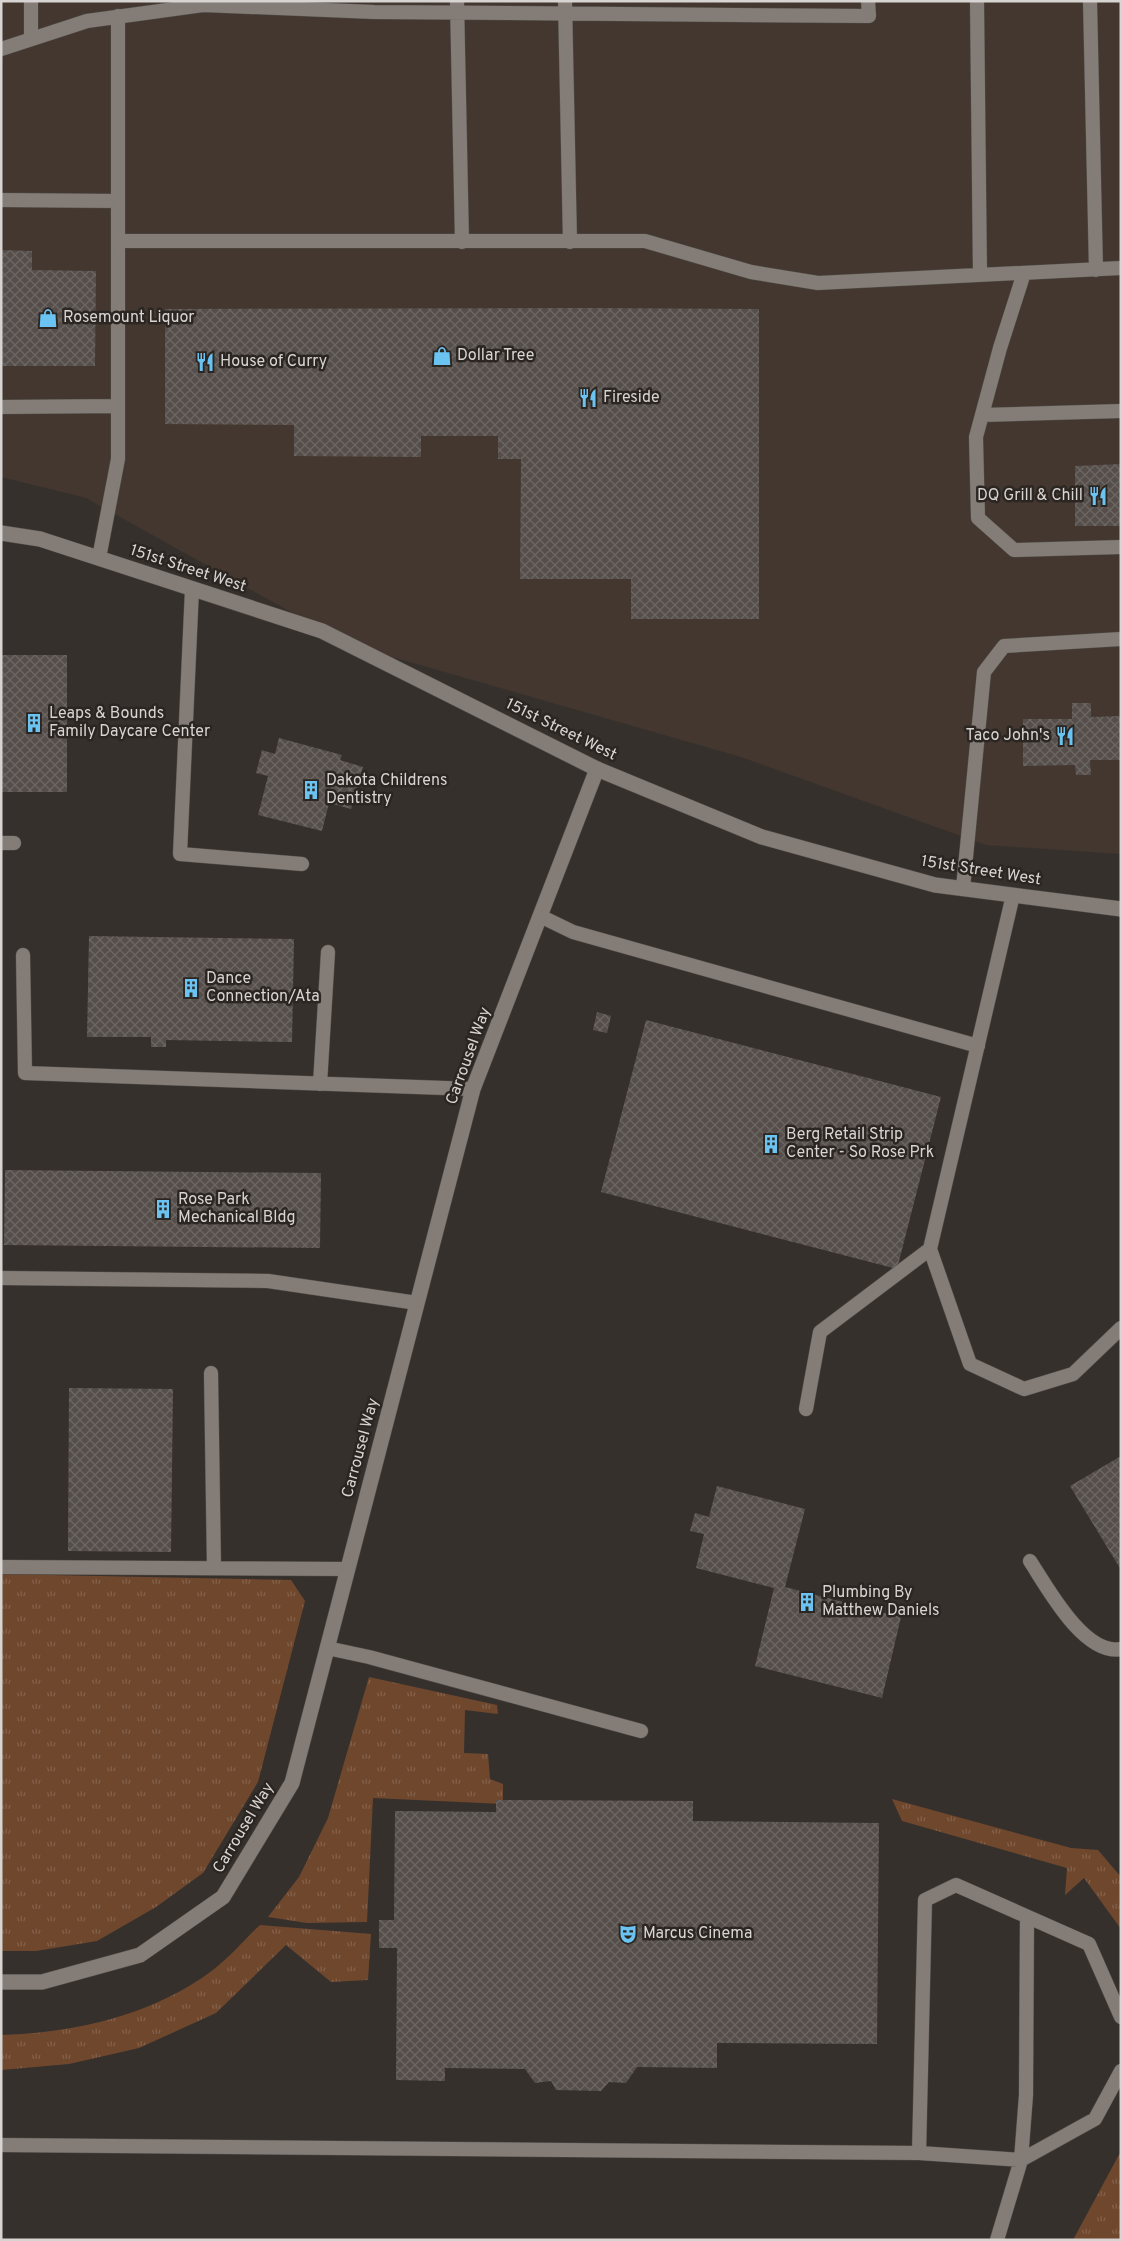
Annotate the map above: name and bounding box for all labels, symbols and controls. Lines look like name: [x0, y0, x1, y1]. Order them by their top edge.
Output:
shop icon: Rosemount Liquor: [37, 307, 59, 329]
place label: Rosemount Liquor: [63, 308, 195, 328]
shop icon: Dollar Tree: [431, 345, 453, 367]
place label: Dollar Tree: [457, 346, 534, 366]
restaurant icon: House of Curry: [194, 351, 216, 373]
place label: House of Curry: [220, 352, 327, 372]
restaurant icon: Fireside: [577, 387, 599, 409]
place label: Fireside: [603, 388, 660, 408]
restaurant icon: DQ Grill & Chill: [1087, 485, 1109, 507]
place label: DQ Grill & Chill: [977, 486, 1083, 506]
street label: 151st Street West: [127, 541, 249, 597]
street label: 151st Street West: [502, 694, 620, 766]
place label: Leaps & Bounds Family Daycare Center: [49, 704, 210, 742]
building icon: Leaps & Bounds Family Daycare Center: [23, 712, 45, 734]
restaurant icon: Taco John's: [1054, 725, 1076, 747]
place label: Taco John's: [965, 726, 1050, 746]
place label: Dakota Childrens Dentistry: [326, 771, 448, 809]
building icon: Dakota Childrens Dentistry: [300, 779, 322, 801]
street label: 151st Street West: [920, 852, 1042, 890]
place label: Dance Connection/Ata: [206, 969, 320, 1007]
building icon: Dance Connection/Ata: [180, 977, 202, 999]
street label: Carrousel Way: [442, 1004, 496, 1108]
place label: Berg Retail Strip Center - So Rose Prk: [786, 1125, 934, 1163]
building icon: Berg Retail Strip Center - So Rose Prk: [760, 1133, 782, 1155]
place label: Rose Park Mechanical Bldg: [178, 1190, 295, 1228]
building icon: Rose Park Mechanical Bldg: [152, 1198, 174, 1220]
street label: Carrousel Way: [338, 1396, 384, 1500]
place label: Plumbing By Matthew Daniels: [822, 1583, 940, 1621]
building icon: Plumbing By Matthew Daniels: [796, 1591, 818, 1613]
street label: Carrousel Way: [209, 1779, 279, 1877]
theatre icon: Marcus Cinema: [617, 1923, 639, 1945]
place label: Marcus Cinema: [643, 1924, 752, 1944]

